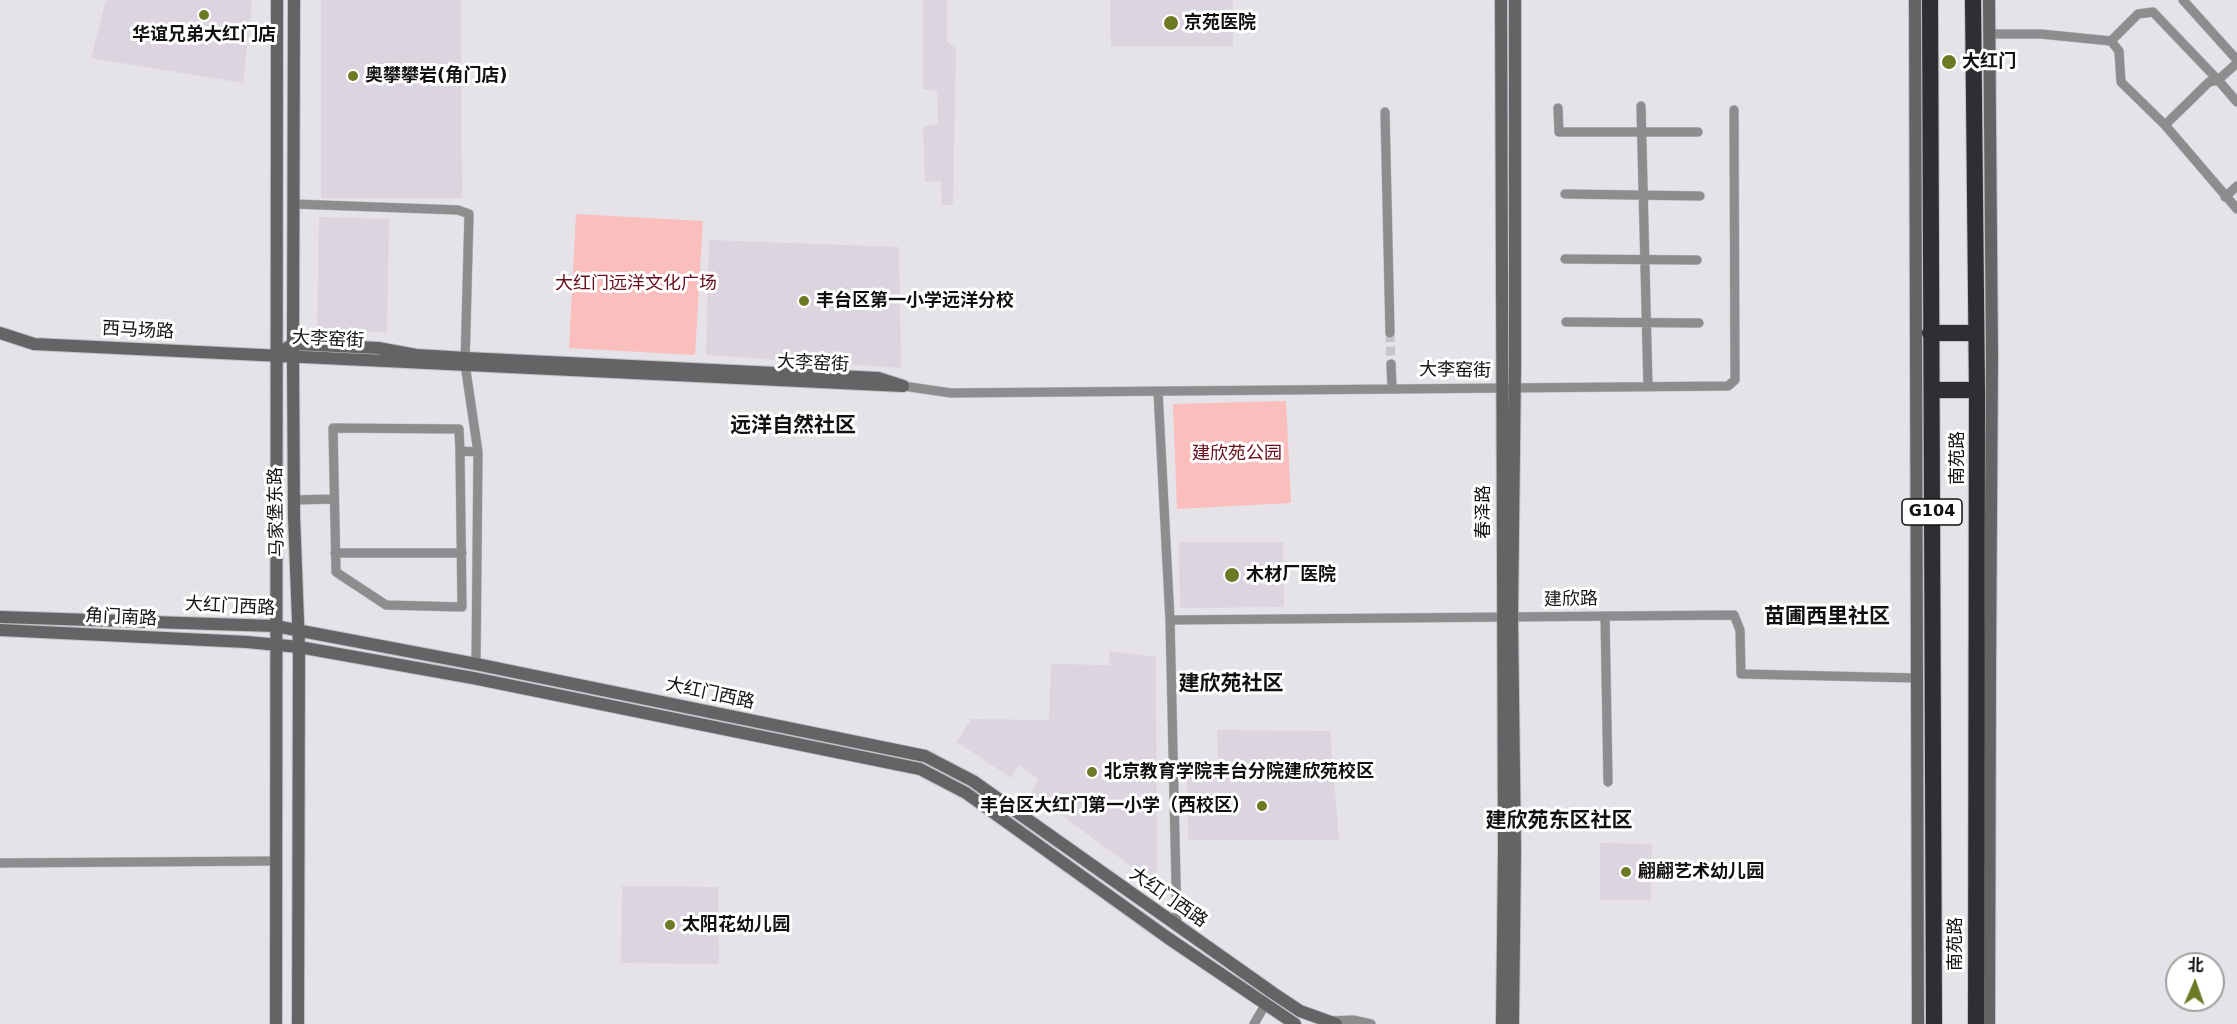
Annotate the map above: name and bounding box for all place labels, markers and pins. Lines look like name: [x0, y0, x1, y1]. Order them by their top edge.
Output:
marker: 华谊兄弟大红门店: [197, 8, 211, 22]
place label: 京苑医院: [1184, 12, 1256, 34]
marker: 京苑医院: [1162, 14, 1180, 32]
place label: 华谊兄弟大红门店: [132, 24, 276, 46]
place label: 大红门: [1962, 51, 2016, 73]
marker: 大红门: [1940, 53, 1958, 71]
place label: 奥攀攀岩(角门店): [365, 65, 507, 87]
marker: 奥攀攀岩(角门店): [346, 69, 360, 83]
place label: 丰台区第一小学远洋分校: [816, 290, 1014, 312]
marker: 丰台区第一小学远洋分校: [797, 294, 811, 308]
place label: 木材厂医院: [1246, 564, 1336, 586]
marker: 木材厂医院: [1223, 566, 1241, 584]
place label: 北京教育学院丰台分院建欣苑校区: [1104, 761, 1374, 783]
marker: 北京教育学院丰台分院建欣苑校区: [1085, 765, 1099, 779]
place label: 丰台区大红门第一小学（西校区）: [980, 795, 1250, 817]
marker: 丰台区大红门第一小学（西校区）: [1255, 799, 1269, 813]
place label: 翩翩艺术幼儿园: [1638, 861, 1764, 883]
marker: 翩翩艺术幼儿园: [1619, 865, 1633, 879]
place label: 太阳花幼儿园: [682, 914, 790, 936]
marker: 太阳花幼儿园: [663, 918, 677, 932]

